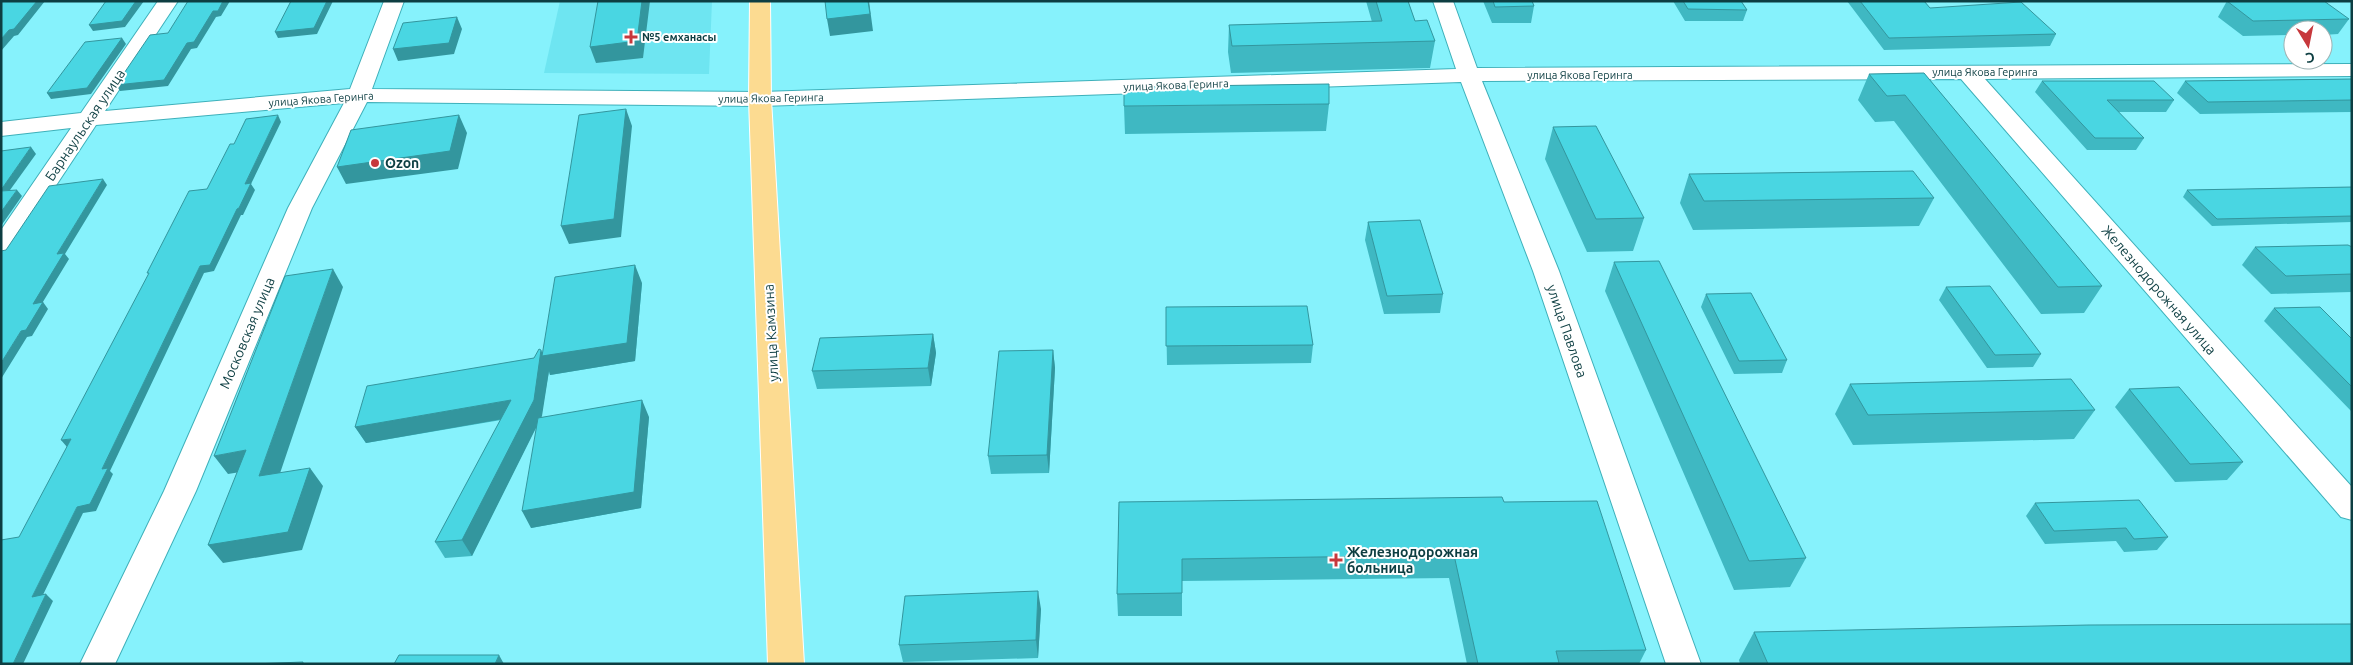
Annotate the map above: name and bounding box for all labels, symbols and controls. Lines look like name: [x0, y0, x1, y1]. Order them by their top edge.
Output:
north arrow: [2283, 20, 2333, 70]
marker: №5 емханасы: [624, 30, 638, 44]
place label: №5 емханасы: [642, 31, 717, 43]
text: С: [2304, 49, 2316, 66]
street label: Барнаульская улица: [42, 66, 128, 184]
street label: улица Якова Геринга: [1932, 66, 2038, 78]
street label: улица Якова Геринга: [1527, 69, 1633, 81]
street label: улица Якова Геринга: [1123, 77, 1229, 93]
street label: улица Якова Геринга: [268, 89, 374, 109]
street label: улица Якова Геринга: [718, 91, 824, 105]
place label: Ozon: [385, 155, 419, 171]
marker: Ozon: [369, 157, 381, 169]
street label: Железнодорожная улица: [2099, 222, 2219, 358]
street label: Московская улица: [216, 275, 278, 391]
street label: улица Павлова: [1544, 282, 1590, 380]
street label: улица Камзина: [760, 284, 782, 382]
place label: Железнодорожная больница: [1347, 544, 1478, 576]
marker: Железнодорожная больница: [1329, 553, 1343, 567]

